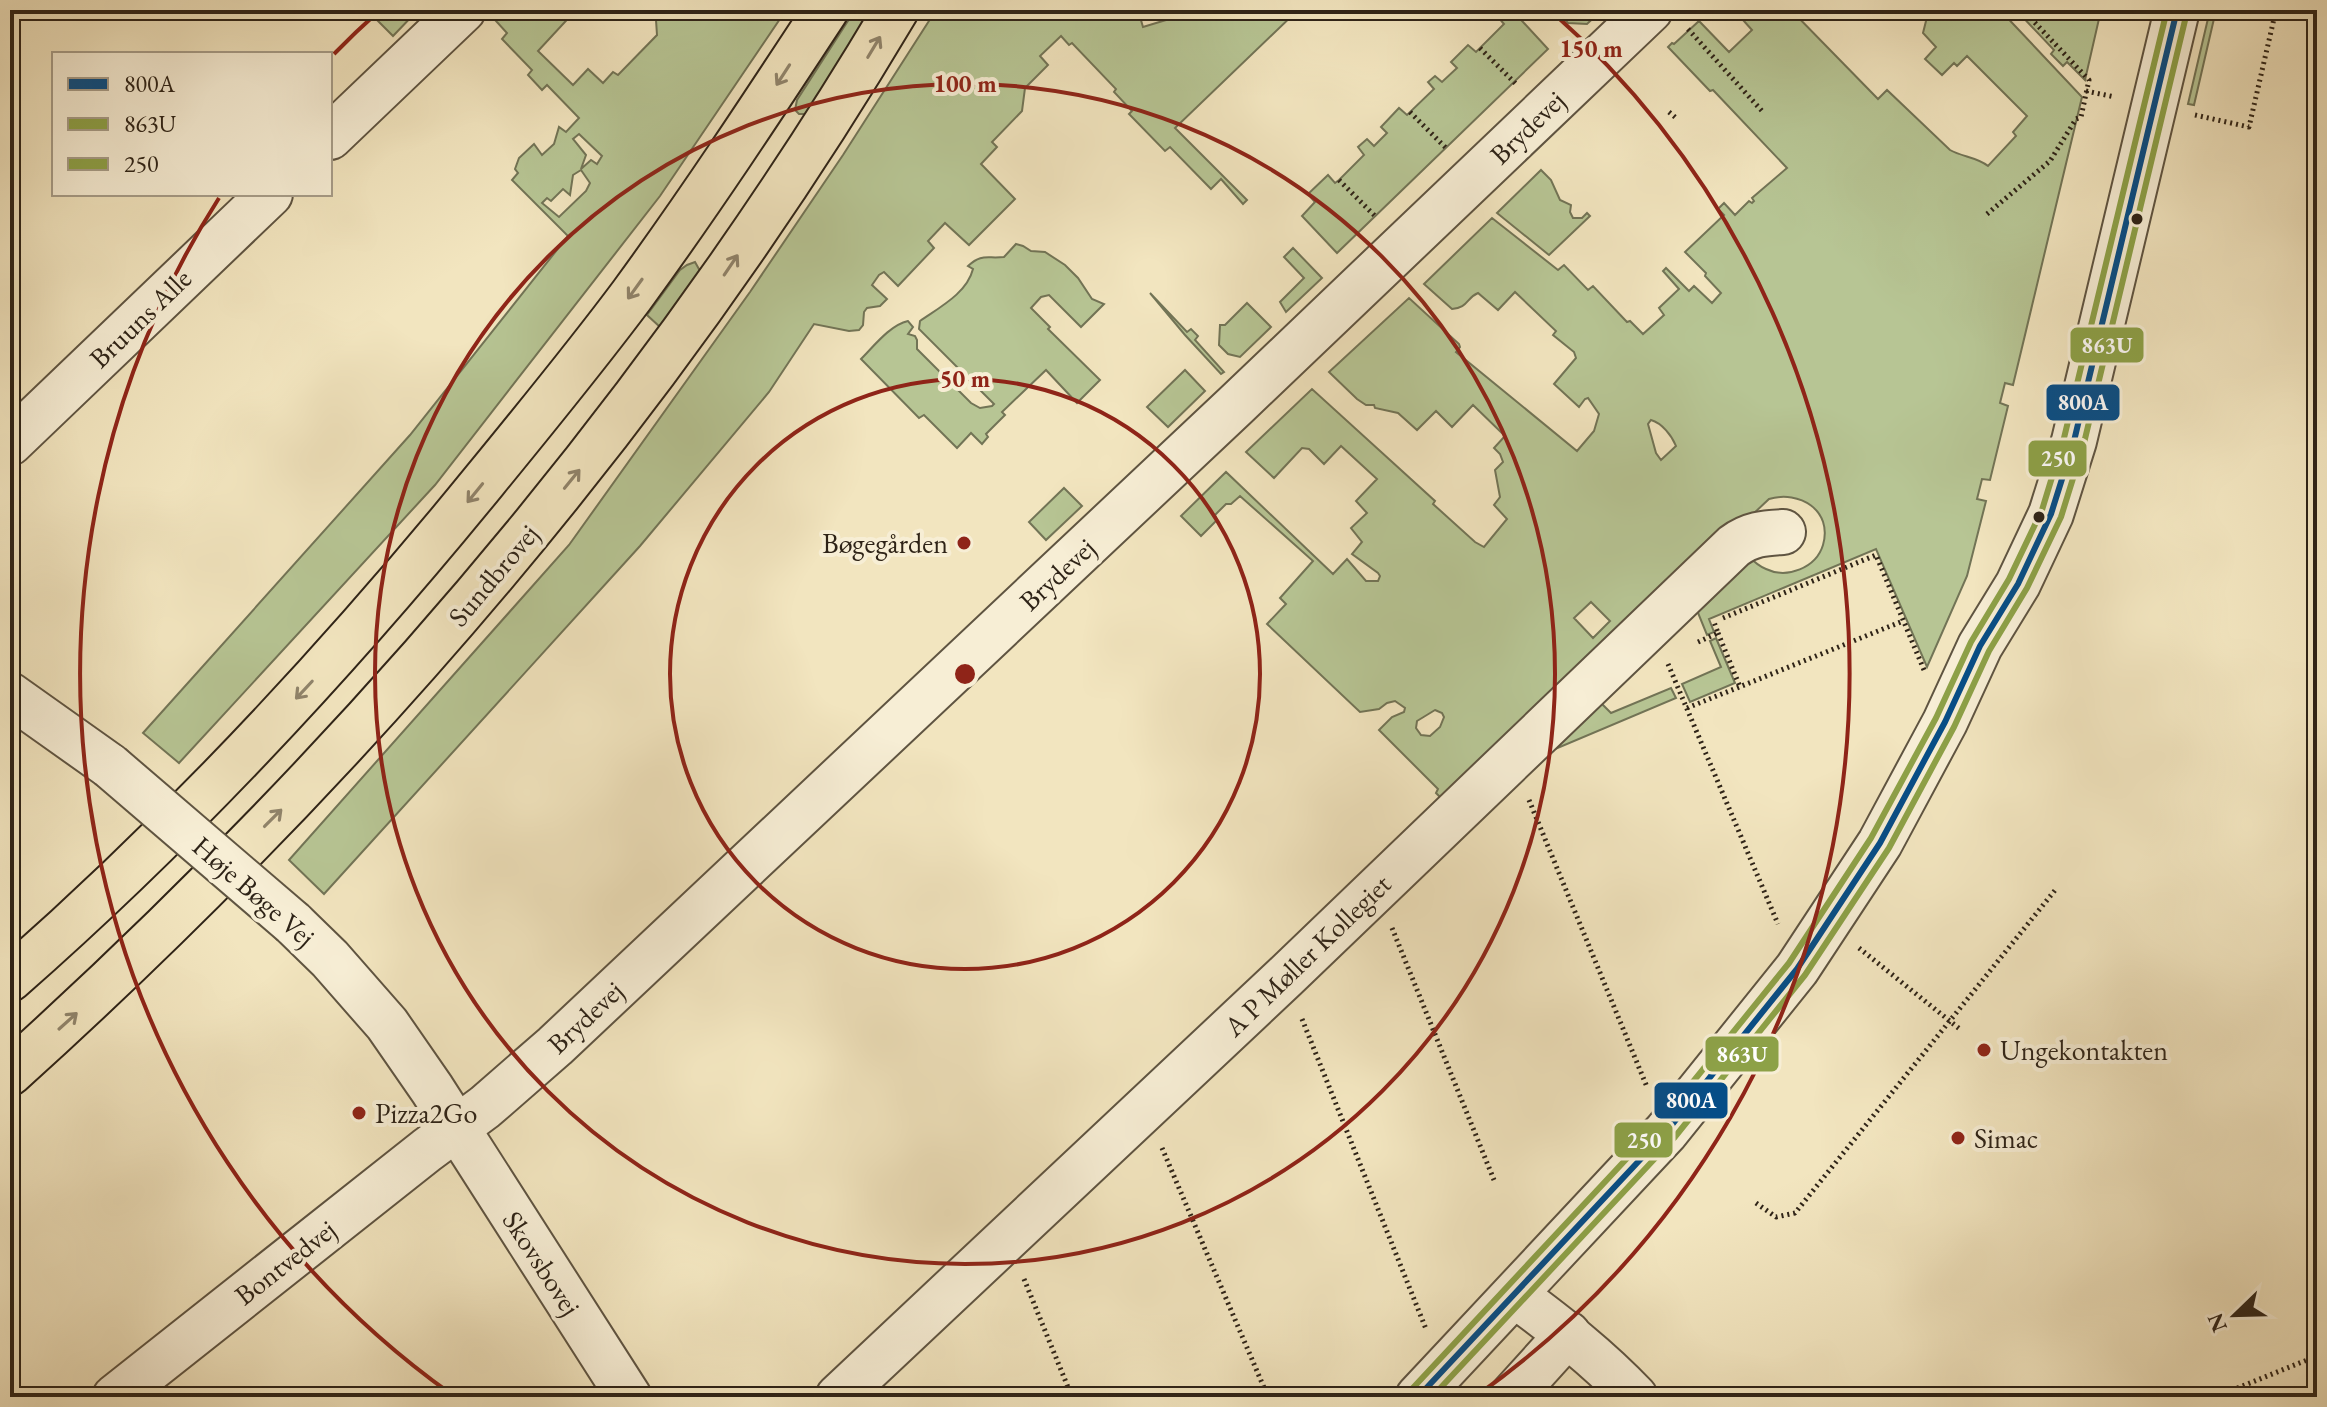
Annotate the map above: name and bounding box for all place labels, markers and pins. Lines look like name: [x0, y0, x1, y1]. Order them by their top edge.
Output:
unlabelled marker: [2129, 211, 2145, 227]
unlabelled marker: [2031, 509, 2047, 525]
place label: Bøgegården: [822, 525, 948, 561]
marker: Bøgegården: [955, 534, 973, 552]
centre of rings: [951, 660, 979, 688]
place label: Ungekontakten: [2000, 1032, 2168, 1068]
marker: Ungekontakten: [1975, 1041, 1993, 1059]
place label: Pizza2Go: [375, 1095, 477, 1131]
marker: Pizza2Go: [350, 1104, 368, 1122]
place label: Simac: [1974, 1120, 2038, 1156]
marker: Simac: [1949, 1129, 1967, 1147]

